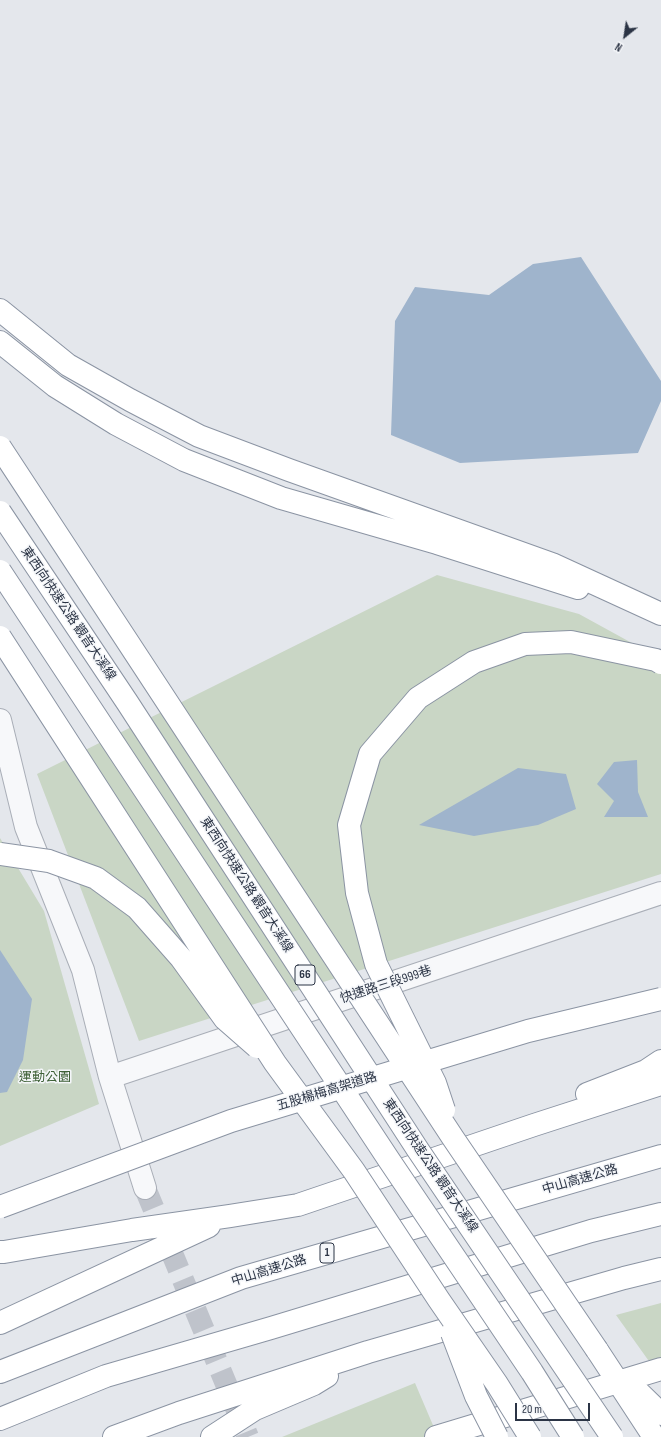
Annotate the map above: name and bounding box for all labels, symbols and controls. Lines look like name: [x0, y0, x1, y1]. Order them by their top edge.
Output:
north arrow: [605, 16, 645, 56]
text: N: [613, 40, 625, 54]
street label: 東西向快速公路 觀音大溪線: [17, 544, 119, 684]
street label: 東西向快速公路 觀音大溪線: [196, 814, 296, 956]
street label: 快速路三段999巷: [338, 963, 434, 1007]
road number: 66: [295, 965, 315, 985]
street label: 五股楊梅高架道路: [275, 1069, 379, 1115]
park label: 運動公園: [19, 1070, 71, 1086]
street label: 東西向快速公路 觀音大溪線: [379, 1096, 481, 1236]
street label: 中山高速公路: [540, 1162, 620, 1198]
road number: 1: [320, 1243, 334, 1263]
street label: 中山高速公路: [229, 1252, 309, 1290]
scale bar: [517, 1395, 592, 1421]
text: 20 m: [522, 1402, 542, 1417]

